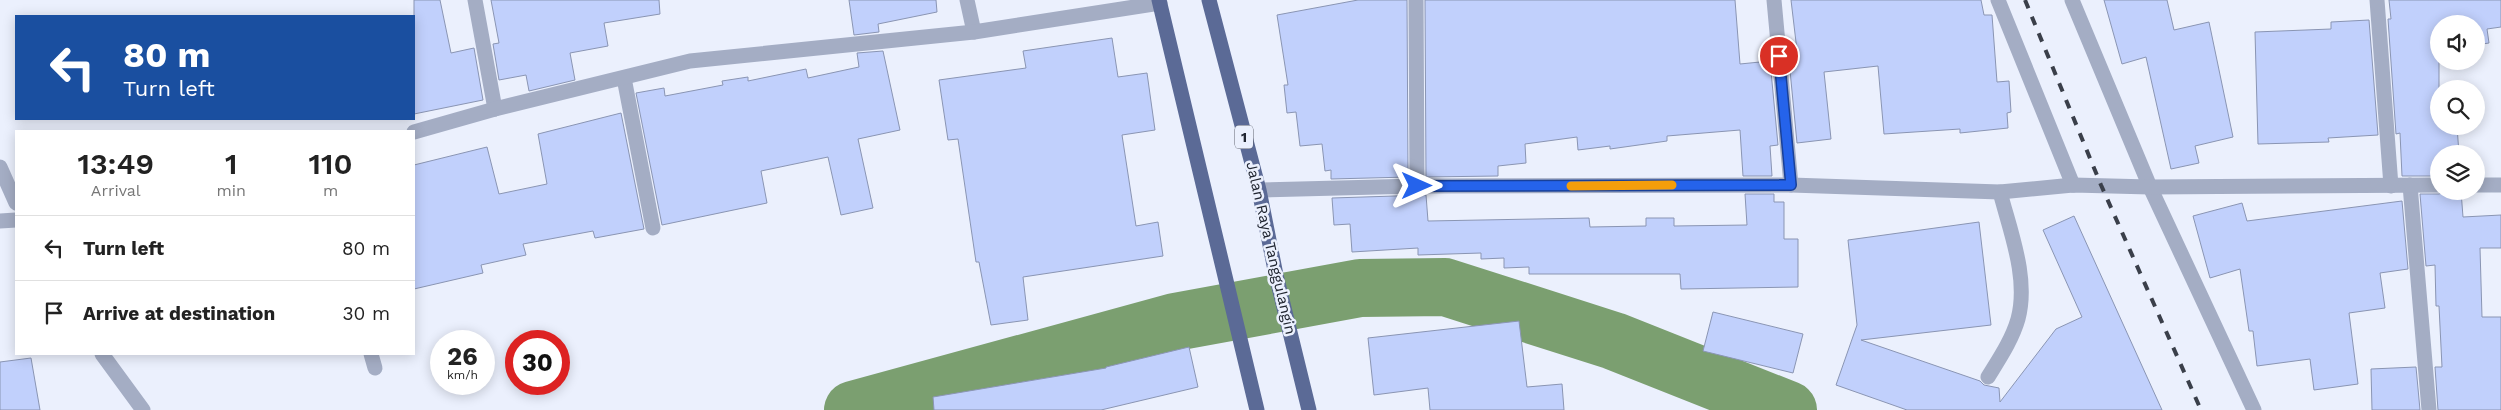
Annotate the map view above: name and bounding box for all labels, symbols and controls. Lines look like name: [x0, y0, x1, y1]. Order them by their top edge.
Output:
map controls: [2430, 15, 2485, 200]
button: sound: [2430, 15, 2485, 70]
text: 80 m: [123, 34, 210, 76]
icon: left: [40, 35, 105, 100]
pin: [1758, 35, 1800, 77]
icon: arrive: [1765, 42, 1793, 70]
text: Turn left: [123, 76, 215, 101]
button: search: [2430, 80, 2485, 135]
road number: 1: [1235, 125, 1253, 148]
button: layers: [2430, 145, 2485, 200]
text: 13:49: [77, 146, 154, 181]
text: 1: [225, 146, 238, 181]
text: 110: [308, 146, 353, 181]
position arrow: [1390, 159, 1442, 211]
street label: Jalan Raya Tanggulangin: [1242, 160, 1300, 336]
text: Arrival: [91, 181, 141, 200]
text: min: [217, 181, 246, 200]
text: m: [323, 181, 338, 200]
icon: left: [40, 234, 68, 262]
text: Turn left: [83, 237, 164, 260]
text: 80 m: [342, 237, 390, 260]
icon: arrive: [40, 299, 68, 327]
text: Arrive at destination: [83, 302, 275, 325]
text: 30 m: [343, 302, 390, 325]
speed limit sign: 30: [505, 330, 570, 395]
text: 26: [447, 342, 478, 371]
text: km/h: [447, 368, 478, 382]

